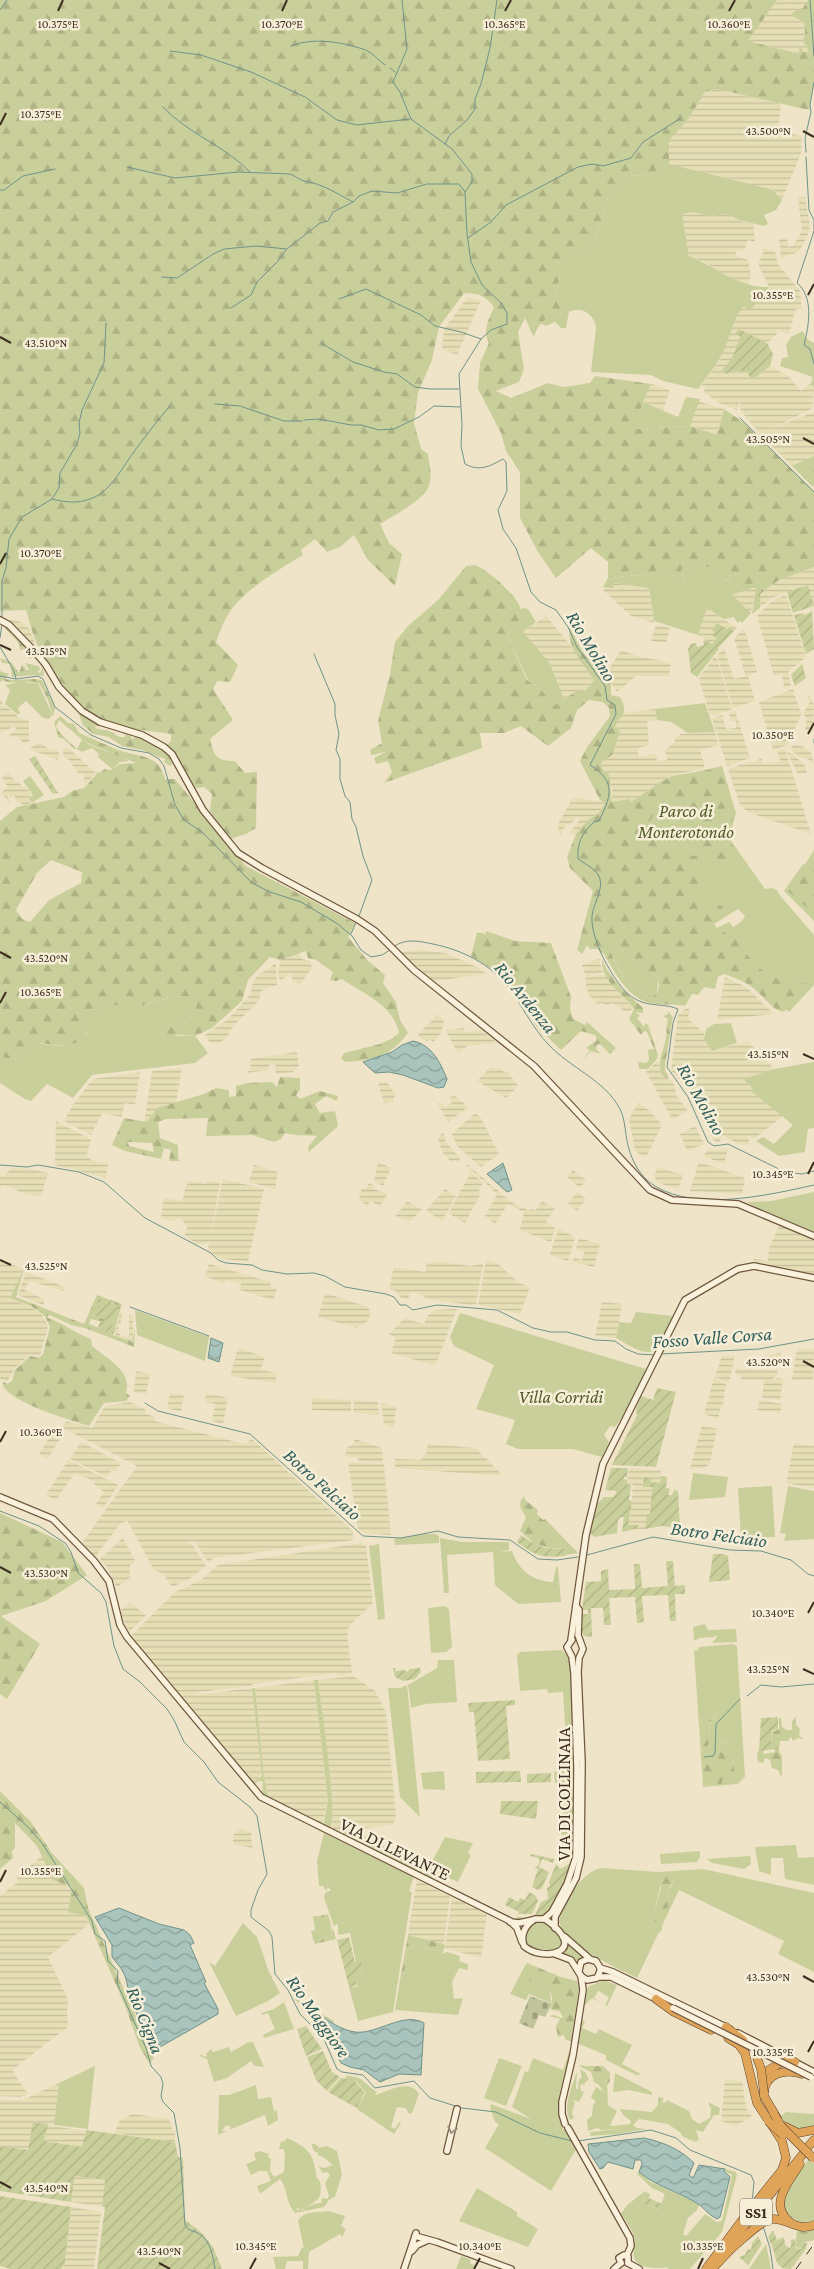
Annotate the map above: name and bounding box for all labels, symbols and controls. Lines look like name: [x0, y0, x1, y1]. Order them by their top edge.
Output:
text: 10.375°E: [38, 17, 79, 31]
text: 10.370°E: [261, 17, 303, 31]
text: 10.365°E: [484, 17, 526, 31]
text: 10.360°E: [708, 17, 751, 31]
text: 10.375°E: [21, 107, 62, 121]
text: 43.500°N: [745, 124, 791, 138]
text: 10.355°E: [753, 288, 794, 302]
text: 43.510°N: [25, 336, 68, 350]
text: 43.505°N: [746, 432, 790, 446]
text: 10.370°E: [20, 546, 62, 560]
water label: Rio Molino: [562, 607, 621, 685]
text: 43.515°N: [25, 644, 67, 658]
text: 10.350°E: [752, 728, 795, 742]
park label: Parco di Monterotondo: [637, 801, 734, 842]
text: 43.520°N: [24, 951, 68, 965]
water label: Rio Ardenza: [490, 957, 561, 1037]
text: 10.365°E: [20, 985, 62, 999]
text: 43.515°N: [747, 1047, 789, 1061]
water label: Rio Molino: [673, 1060, 730, 1139]
text: 10.345°E: [752, 1167, 794, 1181]
text: 43.525°N: [24, 1259, 68, 1273]
water label: Fosso Valle Corsa: [651, 1323, 773, 1352]
text: 43.520°N: [746, 1355, 790, 1369]
park label: Villa Corridi: [519, 1387, 603, 1407]
text: 10.360°E: [20, 1425, 63, 1439]
water label: Botro Felciaio: [280, 1444, 366, 1525]
water label: Botro Felciaio: [670, 1517, 768, 1552]
text: 43.530°N: [24, 1566, 68, 1580]
text: 10.340°E: [752, 1606, 795, 1620]
text: 43.525°N: [746, 1662, 790, 1676]
street label: VIA DI COLLINAIA: [554, 1726, 574, 1861]
street label: VIA DI LEVANTE: [337, 1814, 453, 1884]
text: 10.355°E: [21, 1864, 62, 1878]
text: 43.530°N: [746, 1970, 790, 1984]
water label: Rio Maggiore: [283, 1971, 355, 2061]
water label: Rio Cigna: [123, 1984, 169, 2057]
text: 10.335°E: [753, 2045, 794, 2059]
one-way arrow: [447, 2126, 458, 2135]
text: 43.540°N: [23, 2181, 69, 2195]
road number: SS1: [740, 2198, 772, 2226]
text: 10.345°E: [235, 2239, 277, 2253]
text: 10.340°E: [459, 2239, 502, 2253]
text: 10.335°E: [683, 2239, 724, 2253]
text: 43.540°N: [136, 2244, 182, 2258]

